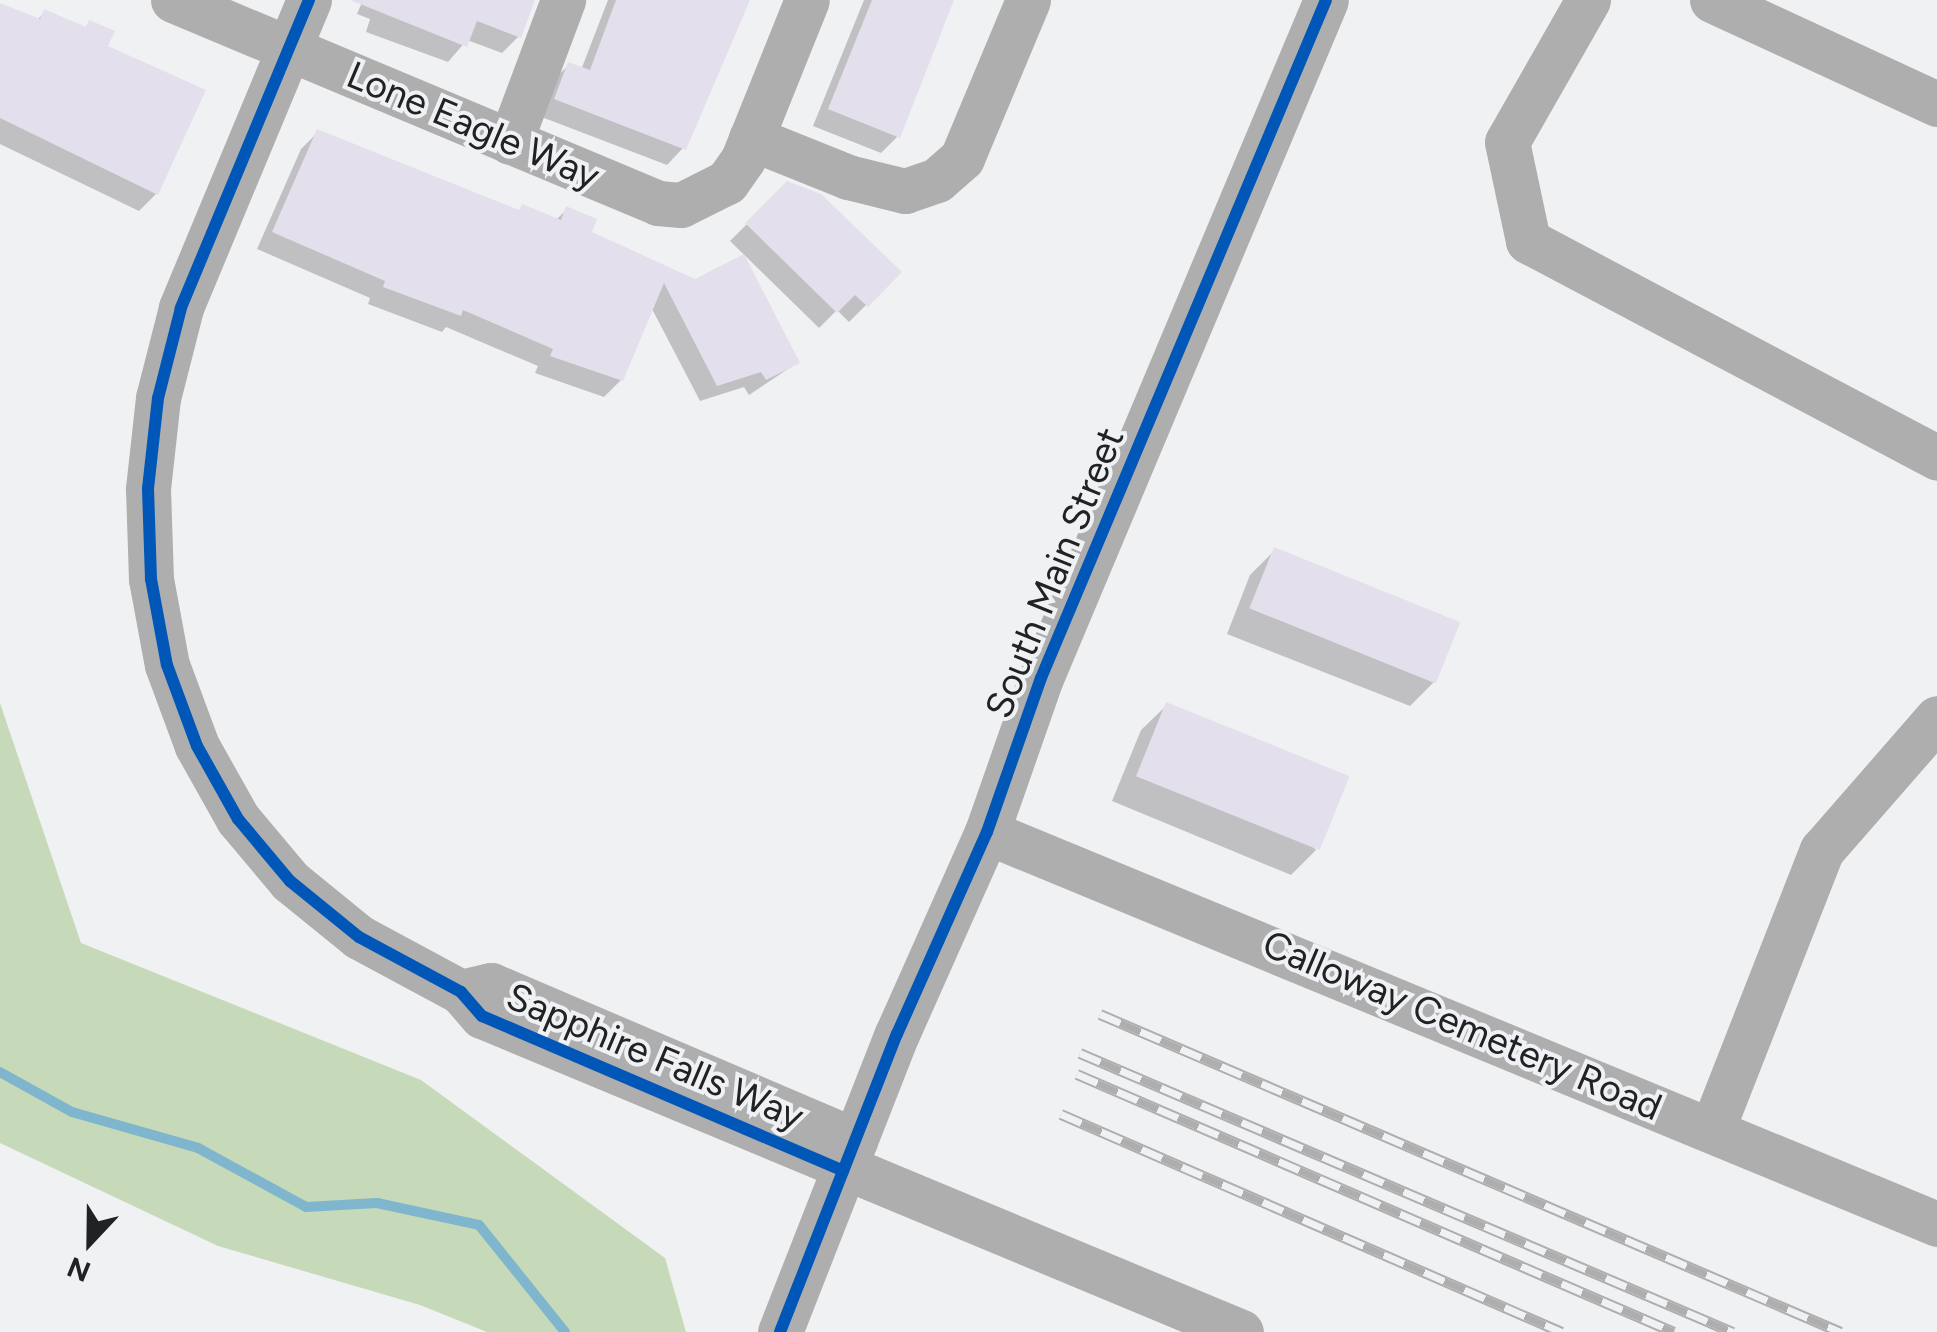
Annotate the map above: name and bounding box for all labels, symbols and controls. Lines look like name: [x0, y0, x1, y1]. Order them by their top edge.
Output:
street label: Lone Eagle Way: [340, 52, 606, 200]
street label: South Main Street: [976, 421, 1134, 725]
street label: Calloway Cemetery Road: [1256, 921, 1668, 1131]
street label: Sapphire Falls Way: [500, 974, 810, 1140]
north arrow: [40, 1192, 140, 1292]
text: N: [62, 1250, 95, 1290]

